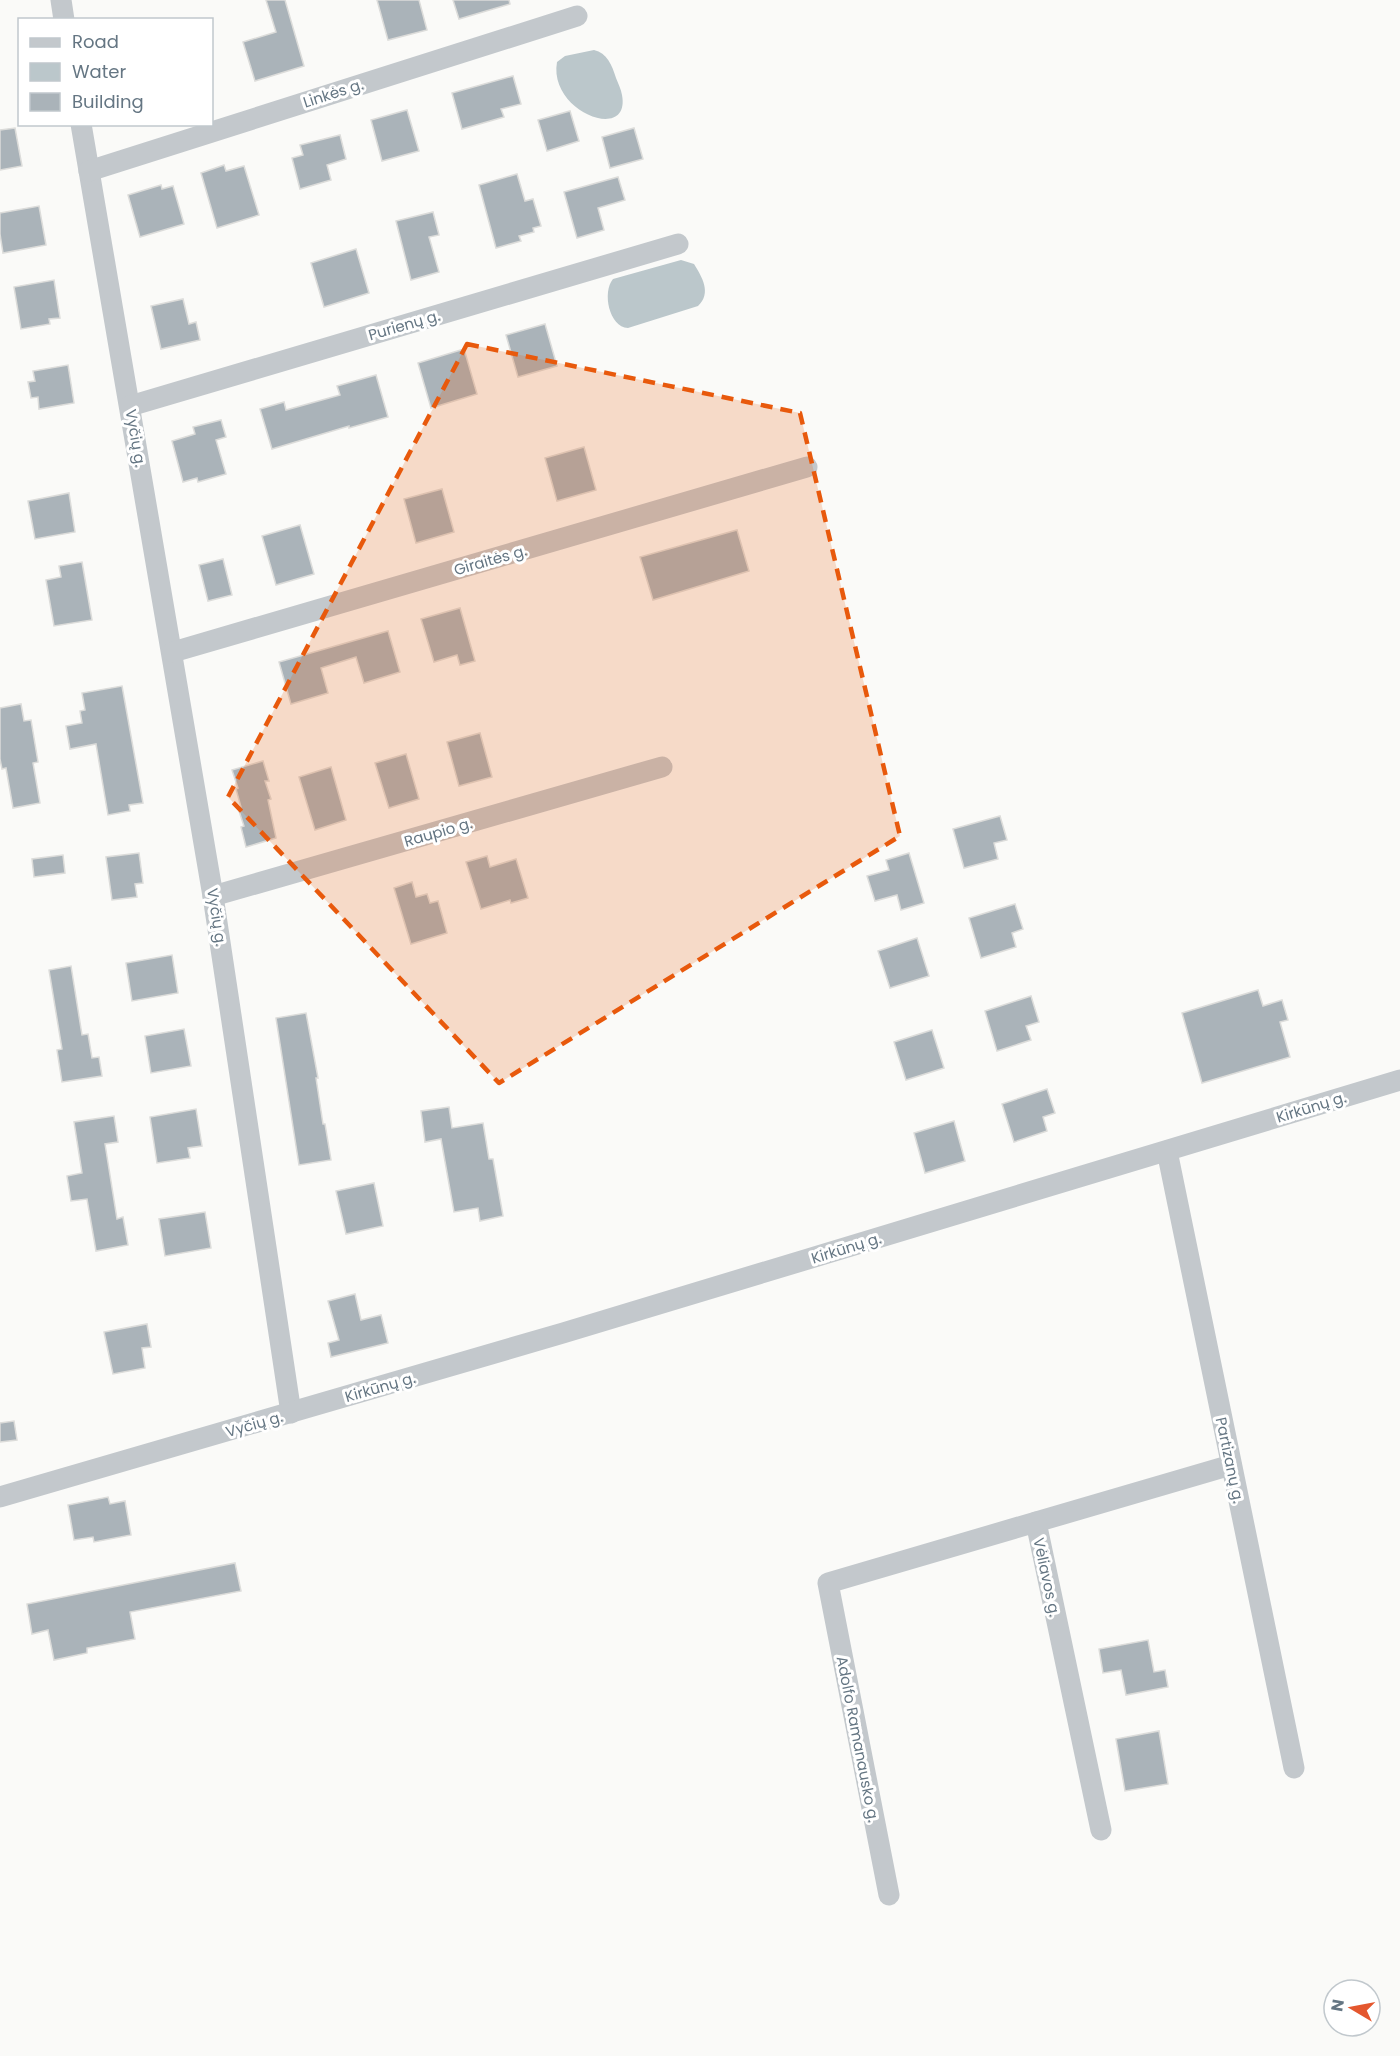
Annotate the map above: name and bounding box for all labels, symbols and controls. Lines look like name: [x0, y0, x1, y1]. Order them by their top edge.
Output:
legend: [18, 18, 213, 126]
text: Road: [72, 29, 119, 54]
text: Water: [72, 59, 126, 84]
street label: Linkės g.: [300, 73, 366, 113]
text: Building: [72, 89, 144, 114]
street label: Purienų g.: [366, 305, 442, 345]
street label: Vyčių g.: [121, 407, 151, 469]
street label: Giraitės g.: [451, 540, 529, 580]
street label: Raupio g.: [402, 812, 474, 852]
street label: Vyčių g.: [202, 887, 232, 947]
street label: Kirkūnų g.: [1273, 1086, 1349, 1128]
street label: Kirkūnų g.: [808, 1227, 884, 1269]
street label: Kirkūnų g.: [342, 1367, 418, 1407]
street label: Vyčių g.: [223, 1406, 285, 1442]
street label: Partizanų g.: [1211, 1415, 1249, 1505]
street label: Vėliavos g.: [1028, 1536, 1066, 1618]
street label: Adolfo Ramanausko g.: [832, 1654, 884, 1824]
north arrow: [1322, 1978, 1382, 2038]
text: N: [1325, 1998, 1350, 2013]

